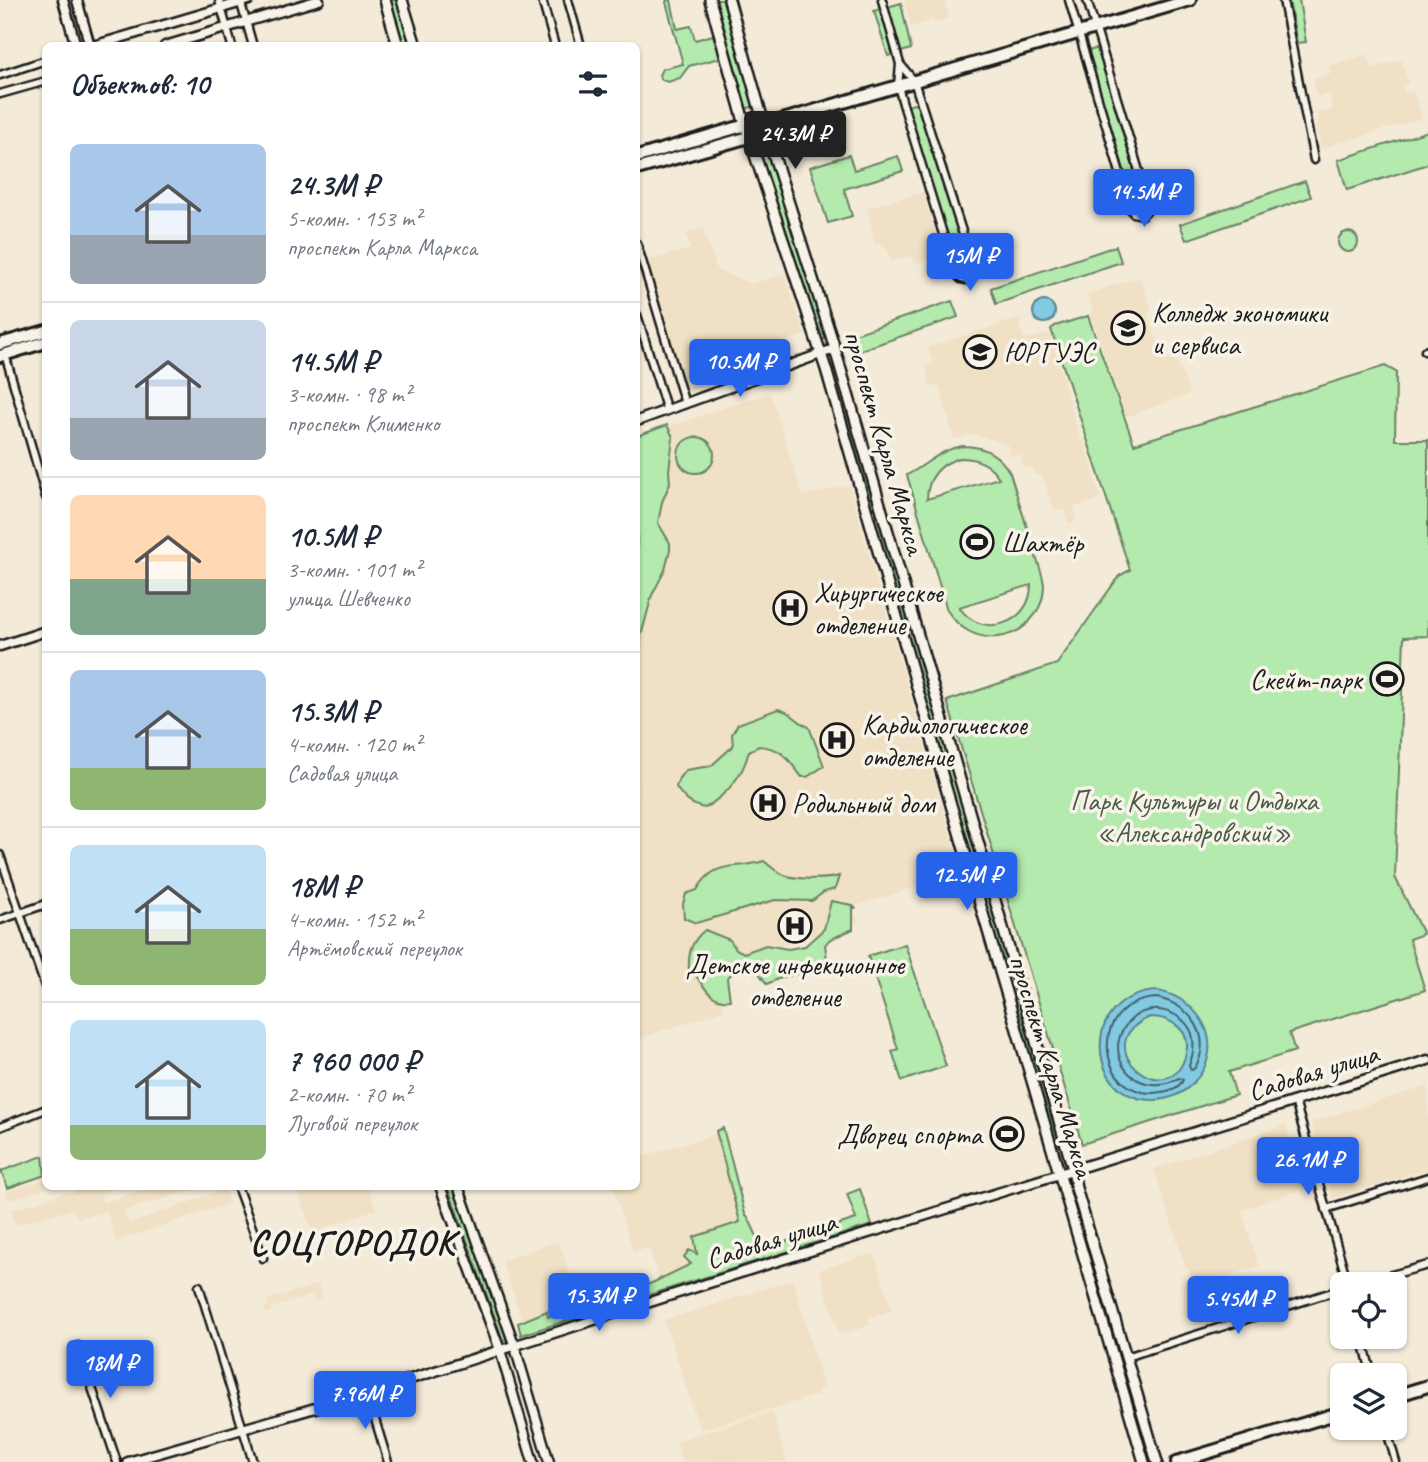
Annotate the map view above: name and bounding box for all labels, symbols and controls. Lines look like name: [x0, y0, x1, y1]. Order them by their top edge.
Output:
text: Объектов: 10: [70, 65, 209, 103]
icon: filters: [574, 65, 612, 103]
pin: 24.3M ₽: [730, 111, 860, 171]
text: 24.3M ₽: [760, 119, 830, 148]
text: 24.3M ₽: [287, 166, 378, 204]
pin: 14.5M ₽: [1079, 170, 1209, 229]
icon: home: [126, 172, 210, 256]
text: 14.5M ₽: [1109, 177, 1179, 206]
text: 5-комн. · 153 m²: [287, 204, 421, 233]
text: проспект Карла Маркса: [287, 233, 477, 262]
pin: 15M ₽: [921, 233, 1019, 293]
text: 15M ₽: [943, 241, 997, 270]
place label: Колледж экономики и сервиса: [1152, 295, 1329, 362]
school or university icon: Колледж экономики и сервиса: [1109, 309, 1147, 347]
street label: проспект Карла Маркса: [836, 326, 934, 560]
school or university icon: ЮРГУЭС: [961, 333, 999, 371]
place label: ЮРГУЭС: [1004, 335, 1097, 370]
pin: 10.5M ₽: [675, 340, 805, 399]
text: 14.5M ₽: [287, 342, 378, 380]
text: 10.5M ₽: [705, 347, 775, 376]
icon: home: [126, 348, 210, 432]
text: 3-комн. · 98 m²: [287, 380, 411, 409]
text: проспект Клименко: [287, 409, 439, 438]
text: 10.5M ₽: [287, 517, 378, 555]
icon: home: [126, 523, 210, 607]
sports icon: Шахтёр: [958, 523, 996, 561]
place label: Шахтёр: [1002, 525, 1085, 560]
text: 3-комн. · 101 m²: [287, 555, 421, 584]
place label: Хирургическое отделение: [814, 575, 945, 642]
text: улица Шевченко: [287, 584, 410, 613]
hospital icon: Хирургическое отделение: [771, 589, 809, 627]
sports icon: Скейт-парк: [1368, 660, 1406, 698]
place label: Скейт-парк: [1250, 662, 1364, 697]
text: 15.3M ₽: [287, 692, 378, 730]
icon: home: [126, 698, 210, 782]
place label: Кардиологическое отделение: [862, 707, 1028, 774]
hospital icon: Кардиологическое отделение: [818, 721, 856, 759]
text: 4-комн. · 120 m²: [287, 730, 421, 759]
text: Садовая улица: [287, 759, 397, 788]
park label: Парк Культуры и Отдыха «Александровский»: [1070, 783, 1320, 850]
hospital icon: Родильный дом: [749, 784, 787, 822]
place label: Родильный дом: [792, 786, 937, 821]
pin: 12.5M ₽: [902, 852, 1032, 912]
text: 12.5M ₽: [932, 860, 1002, 889]
text: 18M ₽: [287, 867, 359, 905]
icon: home: [126, 873, 210, 957]
text: 4-комн. · 152 m²: [287, 905, 421, 934]
hospital icon: Детское инфекционное отделение: [776, 907, 814, 945]
text: Артёмовский переулок: [287, 934, 462, 963]
place label: Детское инфекционное отделение: [686, 947, 906, 1014]
street label: проспект Карла Маркса: [1001, 950, 1103, 1184]
street label: Садовая улица: [1244, 1035, 1384, 1108]
text: 7 960 000 ₽: [287, 1042, 419, 1080]
icon: home: [126, 1048, 210, 1132]
text: 2-комн. · 70 m²: [287, 1080, 411, 1109]
text: Луговой переулок: [287, 1109, 417, 1138]
sports icon: Дворец спорта: [988, 1115, 1026, 1153]
place label: Дворец спорта: [837, 1117, 984, 1152]
pin: 26.1M ₽: [1243, 1138, 1373, 1197]
text: 26.1M ₽: [1273, 1145, 1343, 1174]
street label: Садовая улица: [702, 1203, 842, 1276]
district label: СОЦГОРОДОК: [250, 1220, 461, 1265]
map controls: [1330, 1272, 1407, 1440]
button: locate: [1330, 1272, 1407, 1349]
pin: 15.3M ₽: [534, 1274, 664, 1333]
pin: 5.45M ₽: [1173, 1276, 1303, 1336]
text: 15.3M ₽: [564, 1281, 634, 1310]
text: 5.45M ₽: [1203, 1284, 1273, 1313]
pin: 18M ₽: [61, 1340, 159, 1400]
text: 18M ₽: [83, 1348, 137, 1377]
button: layers: [1330, 1363, 1407, 1440]
pin: 7.96M ₽: [300, 1372, 430, 1431]
text: 7.96M ₽: [330, 1379, 400, 1408]

